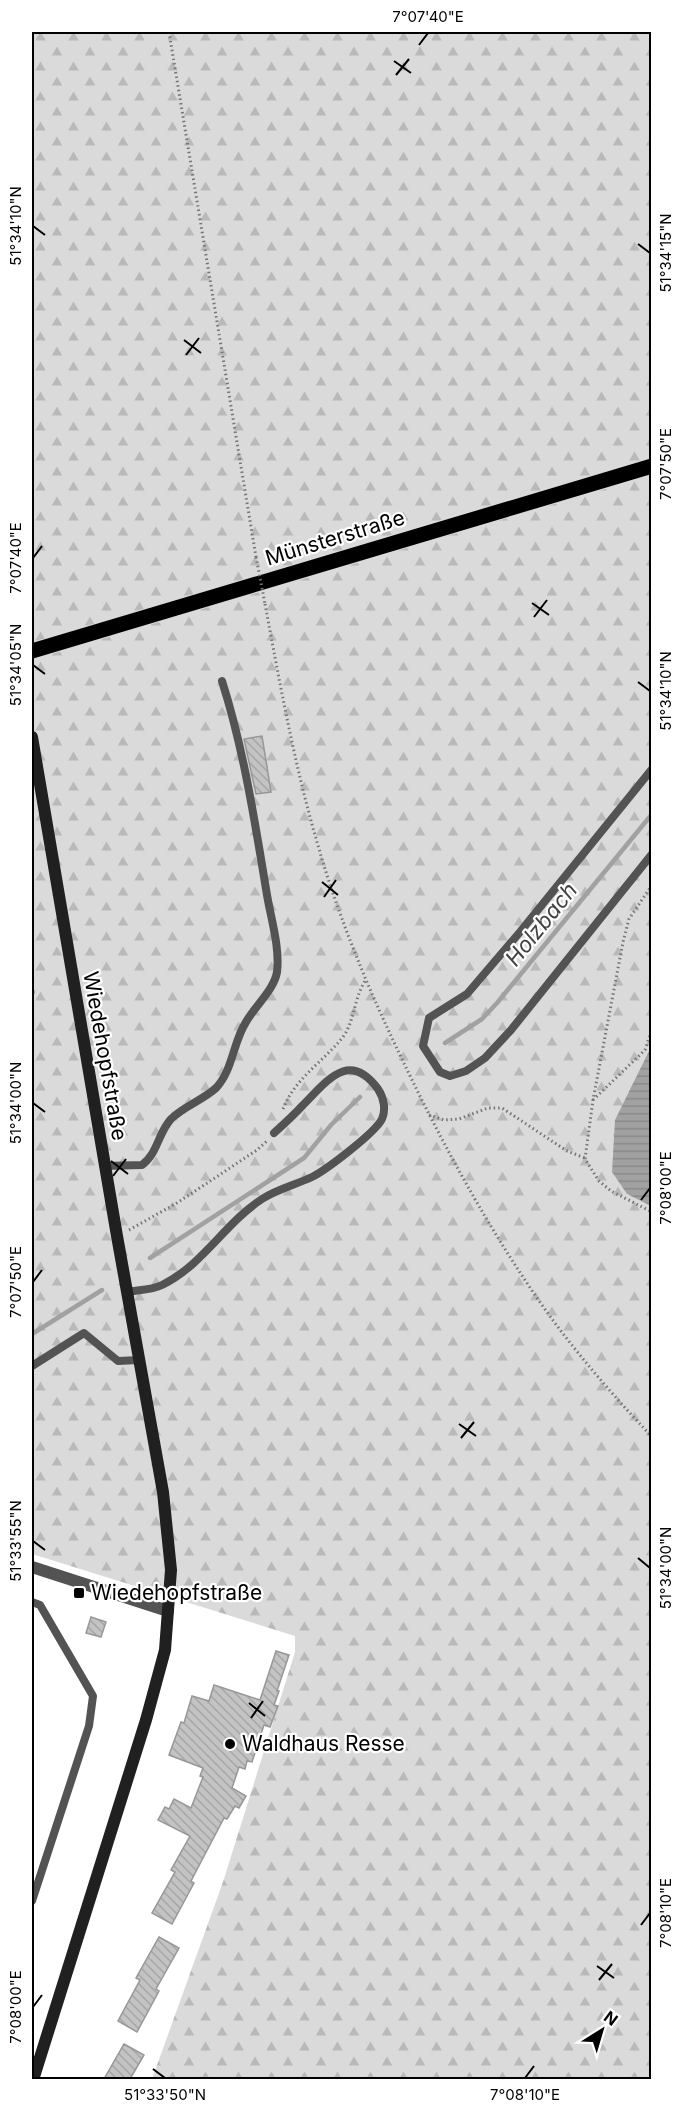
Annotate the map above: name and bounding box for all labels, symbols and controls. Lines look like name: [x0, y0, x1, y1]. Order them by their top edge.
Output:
text: 7°07'40"E: [392, 7, 464, 26]
text: 51°34'10"N: [6, 186, 25, 266]
text: 51°34'15"N: [656, 213, 675, 293]
text: 7°07'50"E: [656, 428, 675, 500]
street label: Münsterstraße: [262, 504, 408, 571]
text: 7°07'40"E: [6, 522, 25, 594]
text: 51°34'05"N: [6, 624, 25, 706]
text: 51°34'10"N: [656, 651, 675, 731]
water label: Holzbach: [500, 877, 582, 971]
street label: Wiedehopfstraße: [78, 969, 133, 1142]
text: 51°34'00"N: [6, 1062, 25, 1144]
text: 7°08'00"E: [656, 1151, 675, 1225]
text: 7°07'50"E: [6, 1246, 25, 1318]
text: 51°33'55"N: [6, 1500, 25, 1582]
text: 51°34'00"N: [656, 1527, 675, 1609]
place label: Wiedehopfstraße: [91, 1580, 262, 1605]
marker: Wiedehopfstraße: [72, 1586, 86, 1600]
place label: Waldhaus Resse: [242, 1731, 405, 1756]
marker: Waldhaus Resse: [223, 1737, 237, 1751]
text: 7°08'10"E: [656, 1878, 675, 1948]
text: 7°08'00"E: [6, 1970, 25, 2044]
north arrow: [572, 2000, 632, 2060]
text: N: [600, 2006, 622, 2030]
text: 51°33'50"N: [124, 2085, 206, 2104]
text: 7°08'10"E: [490, 2085, 560, 2104]

